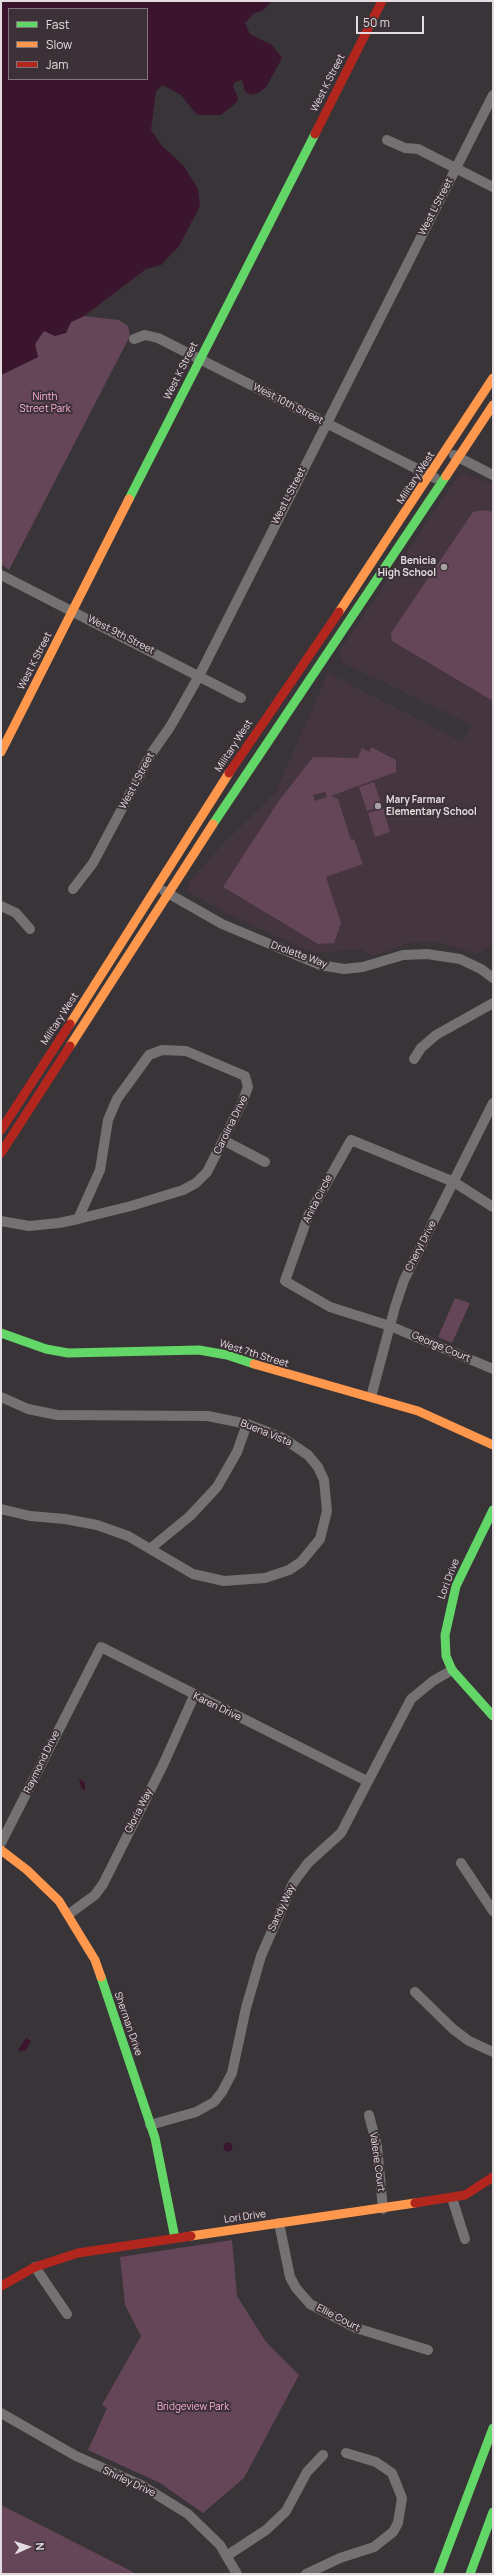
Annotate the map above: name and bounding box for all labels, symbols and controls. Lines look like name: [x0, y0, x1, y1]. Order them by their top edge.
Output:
legend: [8, 8, 148, 80]
scale bar: [358, 8, 426, 34]
text: 50 m: [363, 14, 390, 31]
text: Fast: [46, 16, 70, 33]
text: Slow: [46, 36, 72, 53]
street label: West K Street: [308, 52, 348, 114]
text: Jam: [46, 56, 68, 73]
street label: West L Street: [417, 177, 455, 237]
street label: West K Street: [161, 340, 201, 402]
street label: West 10th Street: [251, 381, 325, 427]
park label: Ninth Street Park: [19, 391, 71, 414]
street label: Military West: [395, 450, 437, 506]
street label: West L Street: [270, 466, 308, 526]
place label: Benicia High School: [378, 555, 436, 578]
marker: Benicia High School: [439, 562, 449, 572]
street label: West 9th Street: [86, 613, 156, 657]
street label: West K Street: [15, 630, 55, 692]
street label: Military West: [213, 718, 255, 774]
street label: West L Street: [117, 751, 157, 811]
place label: Mary Farmar Elementary School: [386, 794, 477, 818]
marker: Mary Farmar Elementary School: [373, 801, 383, 811]
street label: Drolette Way: [269, 939, 329, 971]
street label: Military West: [39, 991, 81, 1047]
street label: Carolina Drive: [212, 1094, 250, 1156]
street label: Anita Circle: [301, 1173, 335, 1225]
street label: Cheryl Drive: [403, 1219, 439, 1273]
street label: George Court: [410, 1329, 472, 1365]
street label: West 7th Street: [218, 1338, 290, 1370]
street label: Buena Vista: [239, 1417, 293, 1449]
street label: Lori Drive: [436, 1557, 462, 1601]
street label: Karen Drive: [191, 1690, 243, 1724]
street label: Raymond Drive: [22, 1729, 62, 1795]
street label: Gloria Way: [123, 1787, 155, 1835]
street label: Sandy Way: [266, 1883, 298, 1933]
street label: Sherman Drive: [111, 1990, 145, 2058]
street label: Valerie Court: [367, 2132, 387, 2192]
street label: Lori Drive: [223, 2208, 267, 2226]
street label: Ellie Court: [314, 2302, 362, 2334]
park label: Bridgeview Park: [157, 2401, 229, 2413]
street label: Shirley Drive: [101, 2465, 157, 2499]
north arrow: [8, 2527, 48, 2567]
text: N: [33, 2542, 48, 2551]

